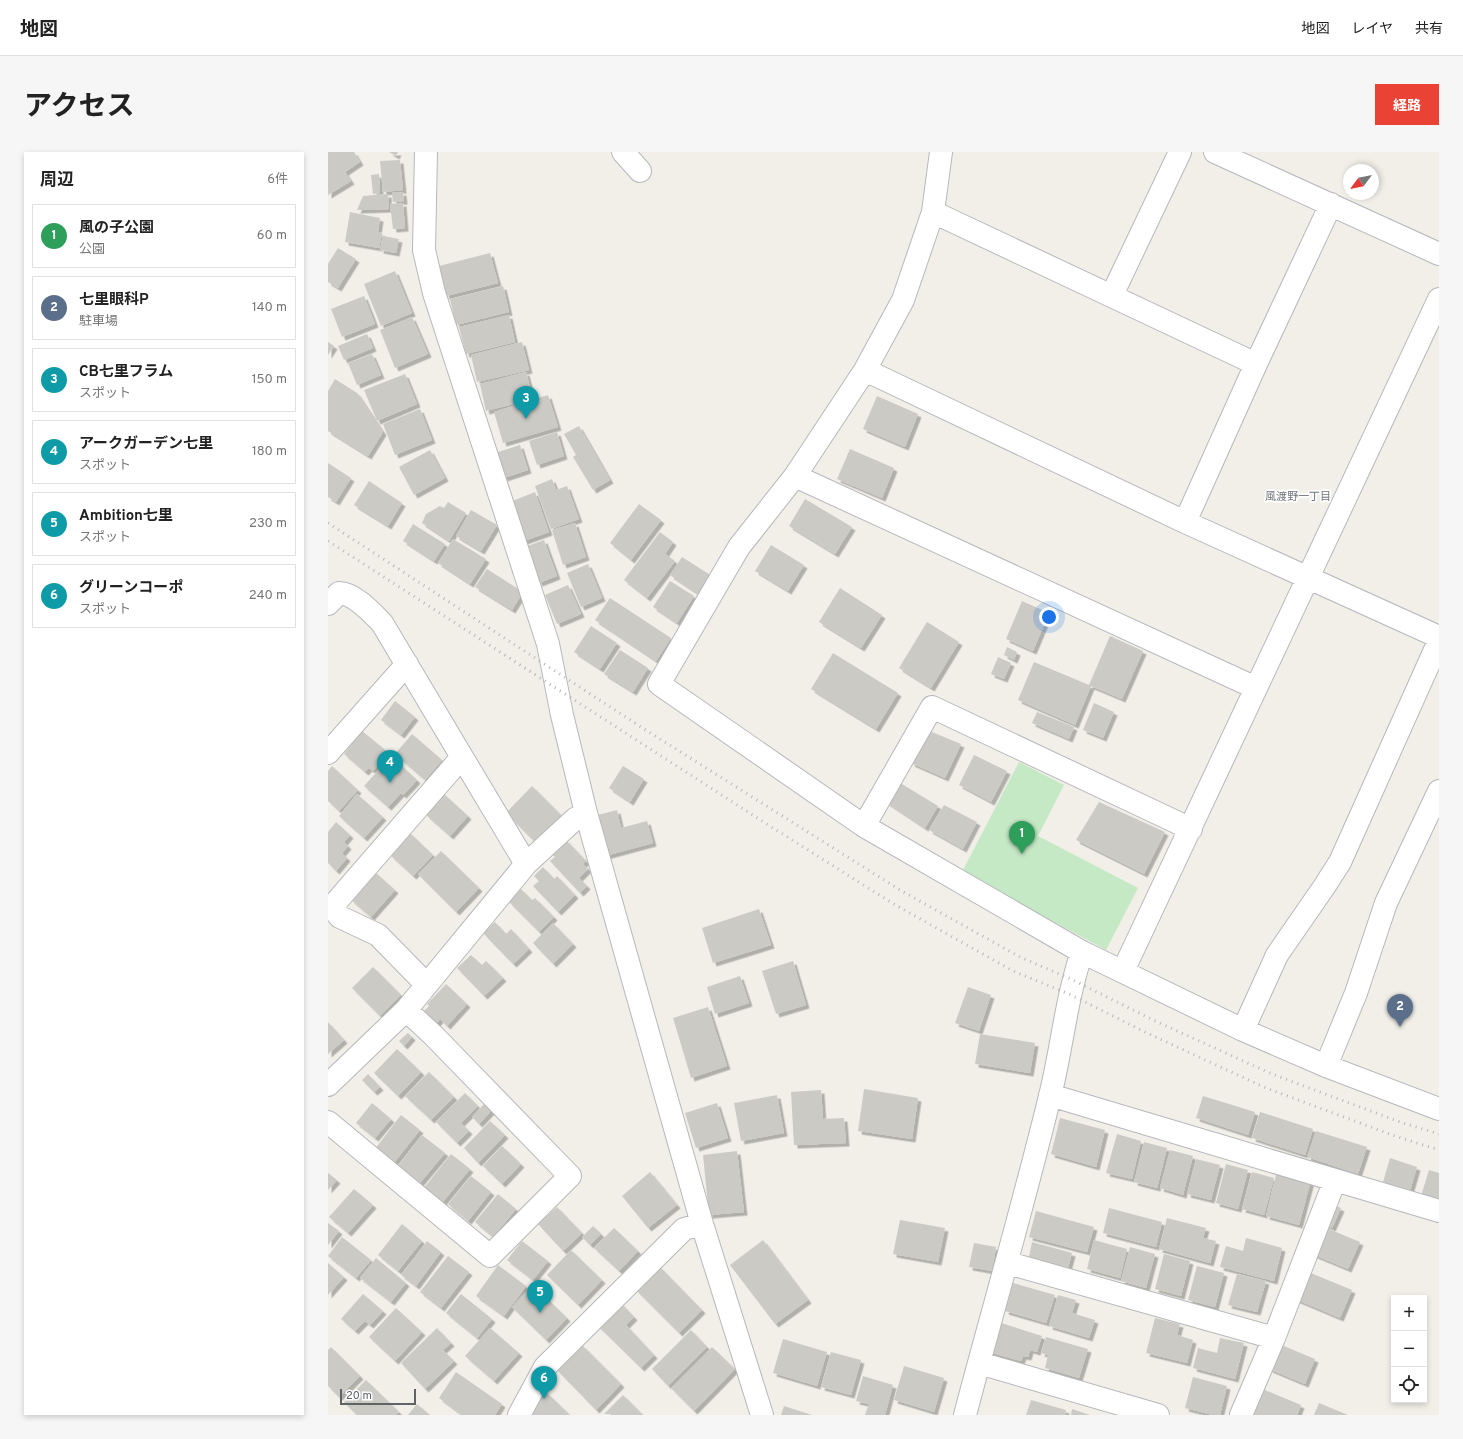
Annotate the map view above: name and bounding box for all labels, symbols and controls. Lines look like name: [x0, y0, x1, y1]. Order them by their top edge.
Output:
text: 地図: [20, 18, 58, 42]
text: 地図: [1301, 21, 1329, 38]
text: レイヤ: [1351, 21, 1393, 38]
text: 共有: [1415, 21, 1443, 38]
button: 経路: [1375, 84, 1439, 125]
text: アクセス: [24, 90, 135, 126]
north arrow: [1343, 164, 1379, 200]
text: 周辺: [40, 170, 74, 192]
text: 6件: [267, 172, 288, 188]
text: 風の子公園: [79, 219, 154, 238]
text: 1: [51, 228, 57, 244]
text: 60 m: [257, 228, 287, 244]
text: 公園: [79, 242, 105, 258]
text: 七里眼科P: [79, 291, 149, 310]
text: 2: [50, 300, 58, 316]
text: 140 m: [252, 300, 287, 316]
text: 駐車場: [79, 314, 118, 330]
text: CB七里フラム: [79, 363, 173, 382]
text: 3: [50, 372, 58, 388]
text: 150 m: [252, 372, 287, 388]
text: スポット: [79, 386, 131, 402]
pin: 3: [513, 386, 539, 419]
text: アークガーデン七里: [79, 435, 213, 454]
text: 4: [50, 444, 58, 460]
text: 180 m: [252, 444, 287, 460]
text: スポット: [79, 458, 131, 474]
district label: 風渡野一丁目: [1265, 490, 1331, 504]
text: Ambition七里: [79, 507, 173, 526]
text: 5: [50, 516, 58, 532]
text: 230 m: [249, 516, 287, 532]
text: スポット: [79, 530, 131, 546]
text: グリーンコーポ: [79, 579, 183, 598]
text: 6: [50, 588, 58, 604]
text: 240 m: [249, 588, 287, 604]
text: スポット: [79, 602, 131, 618]
your location: [1039, 607, 1059, 627]
pin: 4: [377, 750, 403, 783]
pin: 1: [1009, 821, 1035, 854]
pin: 2: [1387, 994, 1413, 1027]
pin: 5: [527, 1280, 553, 1313]
map controls: [1391, 1295, 1427, 1403]
button: +: [1391, 1295, 1427, 1331]
button: −: [1391, 1331, 1427, 1367]
pin: 6: [531, 1366, 557, 1399]
button: locate: [1391, 1367, 1427, 1403]
scale bar: [340, 1387, 416, 1406]
text: 20 m: [346, 1389, 372, 1403]

